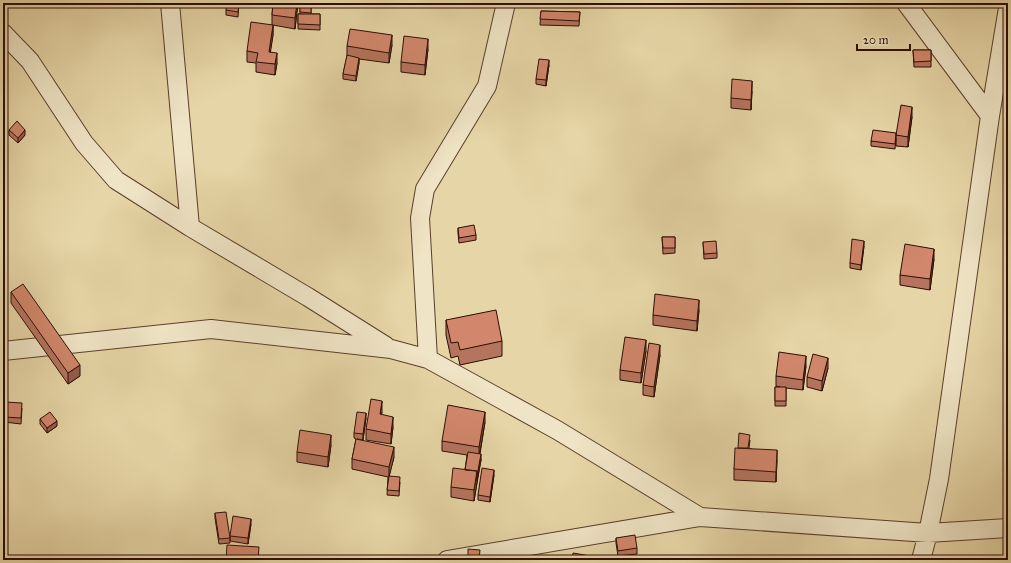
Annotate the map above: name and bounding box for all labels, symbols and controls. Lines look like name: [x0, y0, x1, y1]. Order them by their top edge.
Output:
scale bar: [857, 26, 910, 52]
text: 20 m: [863, 33, 889, 47]

